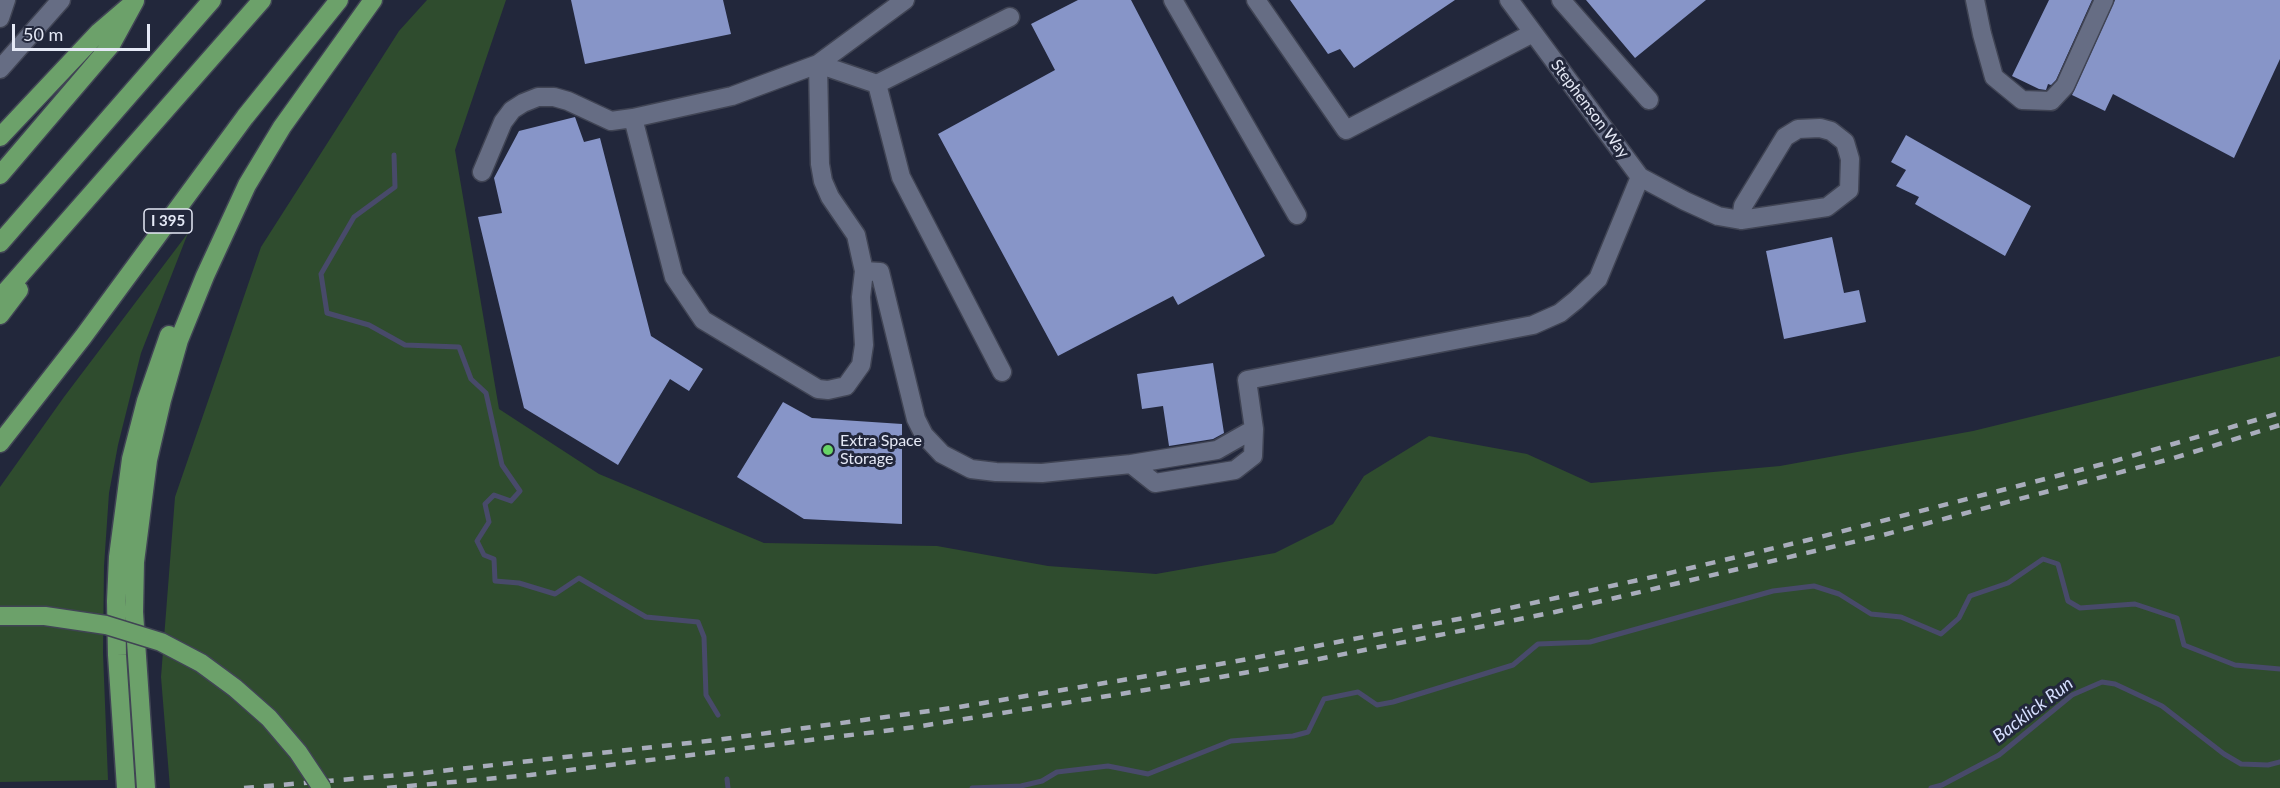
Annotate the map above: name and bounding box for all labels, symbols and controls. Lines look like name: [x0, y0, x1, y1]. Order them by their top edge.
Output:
scale bar: [15, 12, 153, 50]
text: 50 m: [23, 23, 63, 45]
street label: Stephenson Way: [1547, 56, 1633, 162]
road number: I 395: [144, 209, 192, 233]
place label: Extra Space Storage: [840, 431, 922, 469]
marker: Extra Space Storage: [821, 443, 835, 457]
water label: Backlick Run: [1989, 673, 2077, 747]

